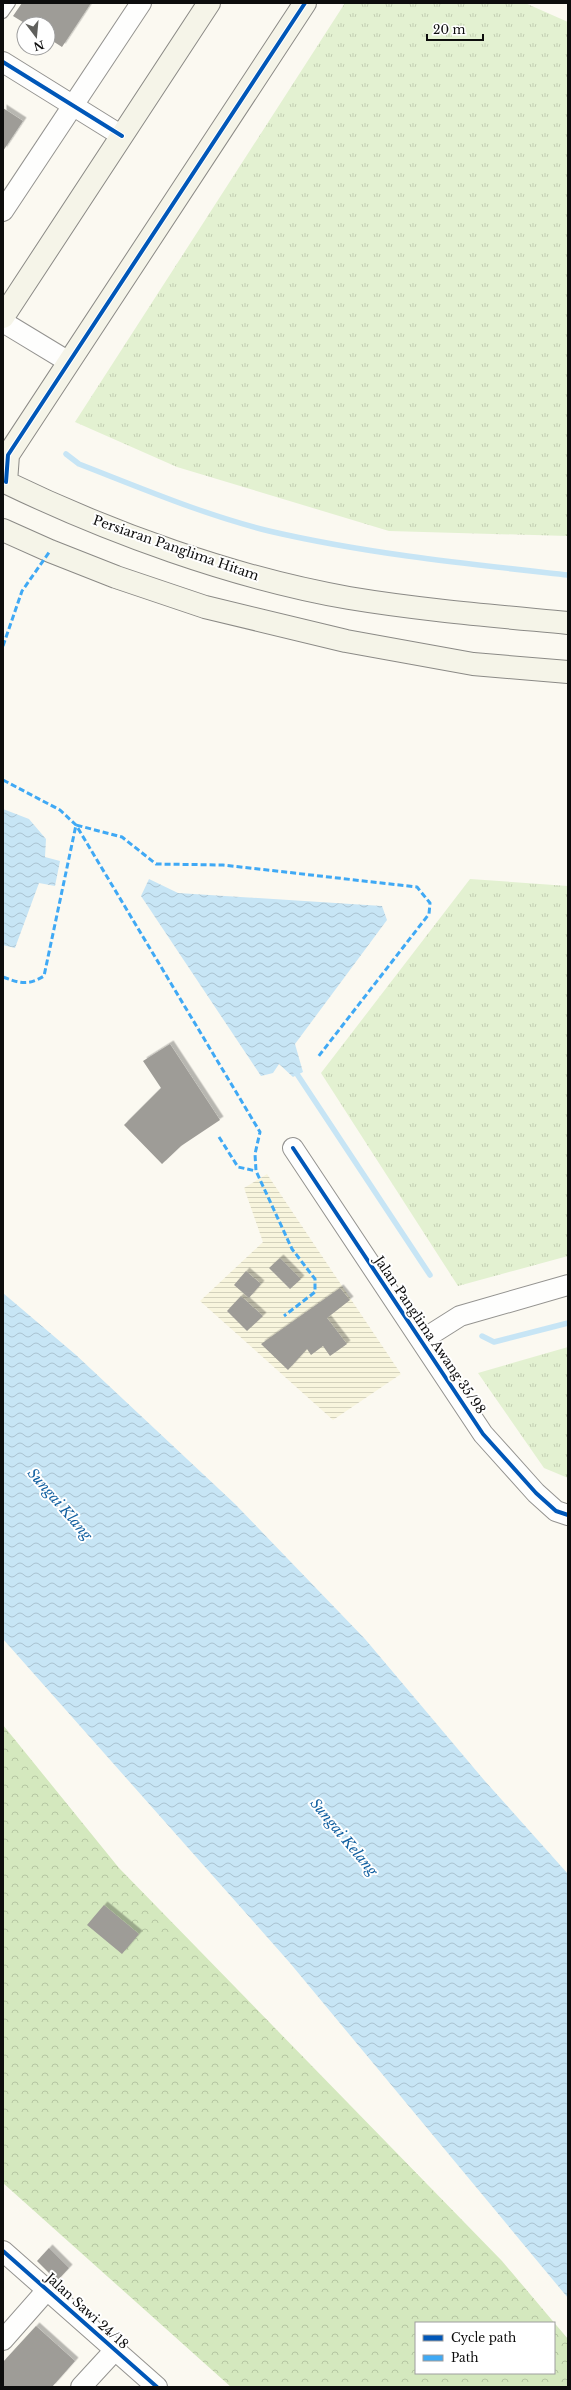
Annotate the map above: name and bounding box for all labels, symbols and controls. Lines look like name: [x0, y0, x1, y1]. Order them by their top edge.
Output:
north arrow: [16, 16, 56, 56]
scale bar: [427, 16, 483, 42]
text: 20 m: [433, 22, 465, 37]
text: N: [31, 37, 46, 54]
street label: Persiaran Panglima Hitam: [91, 512, 261, 584]
street label: Jalan Panglima Awang 35/98: [370, 1251, 489, 1417]
water label: Sungai Klang: [24, 1464, 97, 1545]
water label: Sungai Kelang: [306, 1795, 382, 1880]
street label: Jalan Sawi 24/18: [40, 2268, 132, 2353]
legend: [415, 2322, 555, 2374]
text: Cycle path: [451, 2330, 516, 2345]
text: Path: [451, 2350, 479, 2365]

